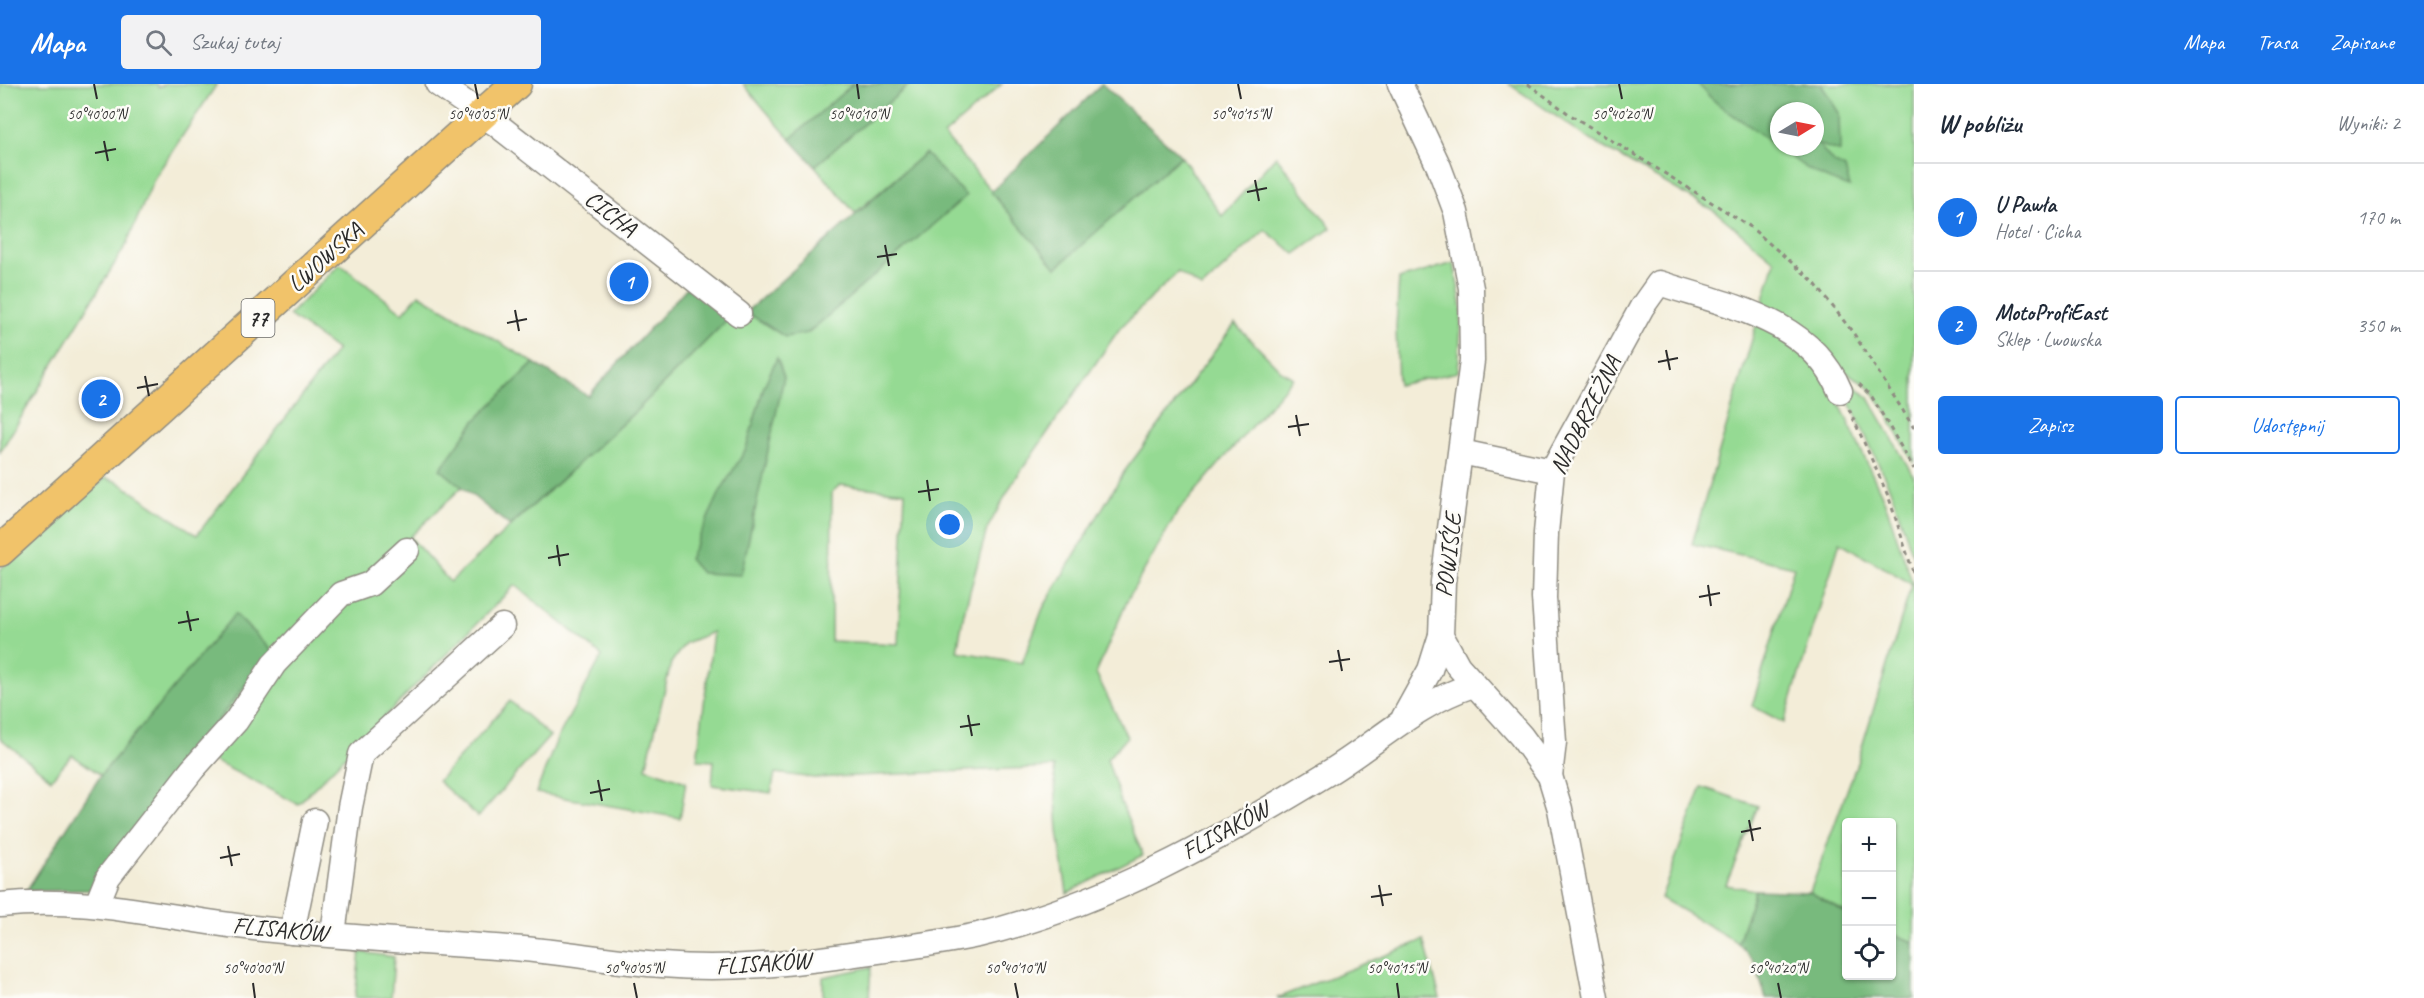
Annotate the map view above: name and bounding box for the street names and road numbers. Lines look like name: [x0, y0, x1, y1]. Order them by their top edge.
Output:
street label: CICHA: [579, 183, 644, 243]
street label: LWOWSKA: [281, 215, 369, 299]
road number: 77: [242, 299, 274, 337]
street label: NADBRZEŻNA: [1542, 350, 1628, 479]
street label: POWIŚLE: [1428, 508, 1468, 599]
street label: FLISAKÓW: [1176, 792, 1278, 866]
street label: FLISAKÓW: [232, 910, 333, 948]
street label: FLISAKÓW: [715, 944, 816, 981]

